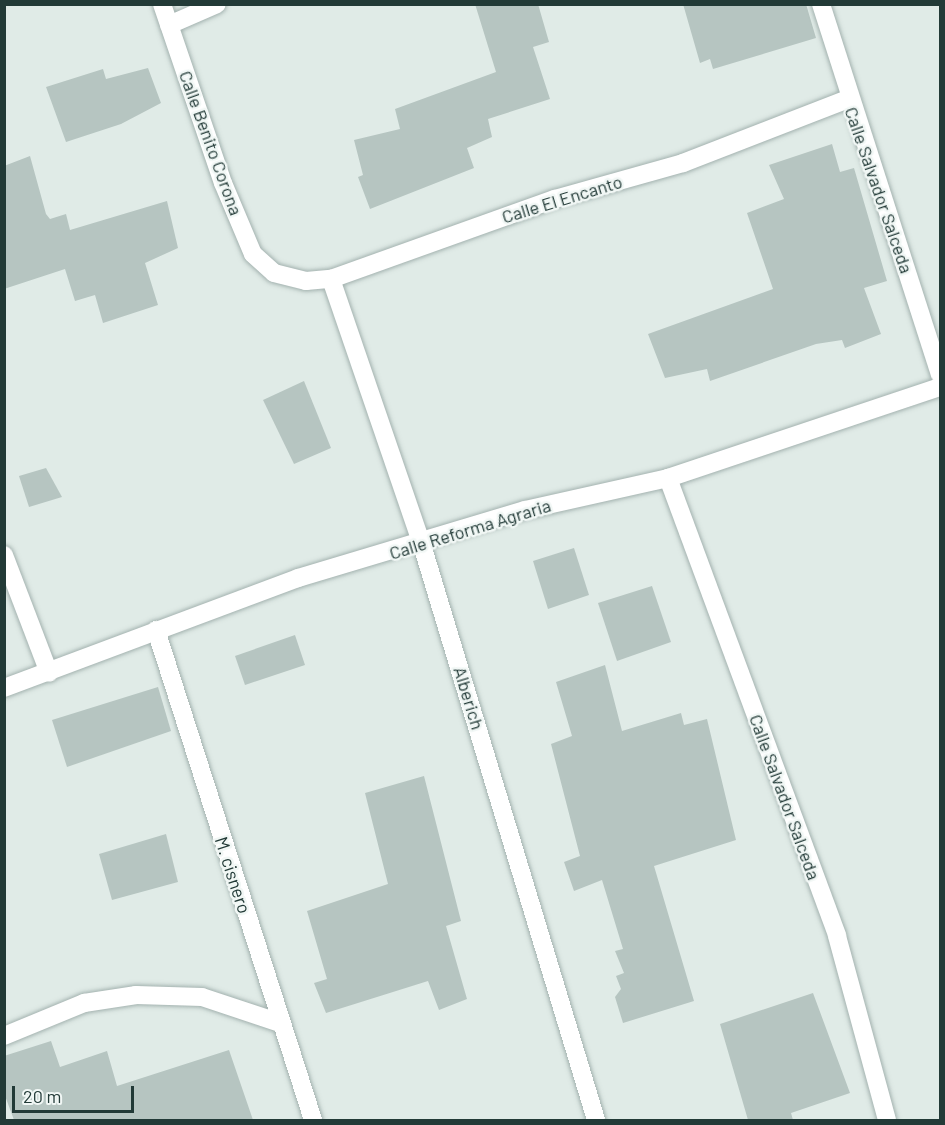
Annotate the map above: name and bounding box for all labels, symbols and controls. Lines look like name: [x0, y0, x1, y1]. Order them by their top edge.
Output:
street label: Calle Benito Corona: [175, 68, 247, 218]
street label: Calle Salvador Salceda: [840, 104, 918, 276]
street label: Calle El Encanto: [499, 170, 625, 228]
street label: Calle Reforma Agraria: [387, 494, 553, 564]
street label: Alberich: [449, 664, 489, 732]
street label: Calle Salvador Salceda: [745, 711, 825, 883]
street label: M. cisnero: [210, 834, 256, 916]
scale bar: [15, 1074, 136, 1112]
text: 20 m: [23, 1085, 61, 1107]

